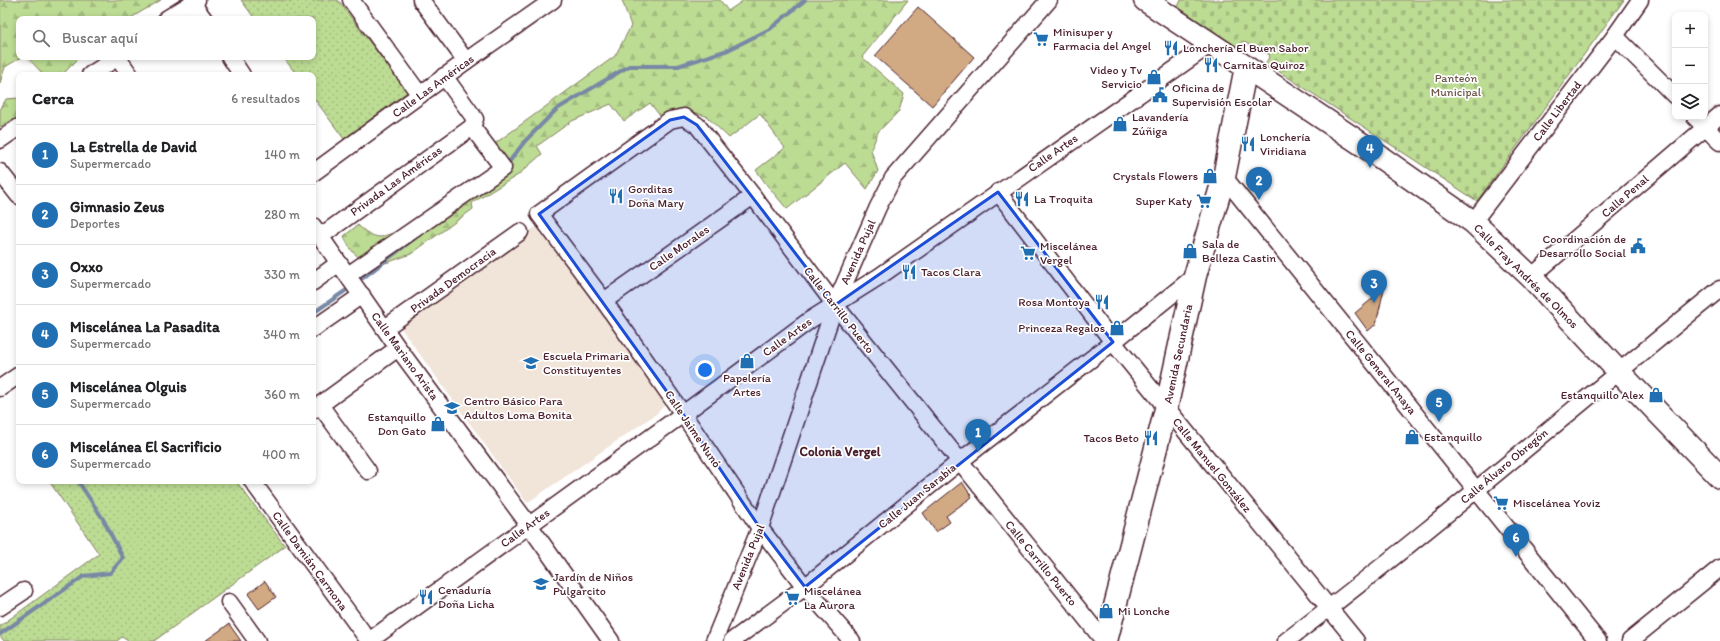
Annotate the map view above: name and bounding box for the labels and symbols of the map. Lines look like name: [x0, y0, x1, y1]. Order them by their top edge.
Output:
place label: Minisuper y Farmacia del Angel: [1053, 25, 1152, 53]
supermarket icon: Minisuper y Farmacia del Angel: [1032, 30, 1050, 48]
restaurant icon: Lonchería El Buen Sabor: [1162, 39, 1180, 57]
place label: Lonchería El Buen Sabor: [1183, 41, 1309, 55]
street label: Calle Las Américas: [389, 52, 477, 120]
restaurant icon: Carnitas Quiroz: [1202, 56, 1220, 74]
place label: Carnitas Quiroz: [1223, 58, 1305, 72]
place label: Video y Tv Servicio: [1090, 63, 1142, 91]
shop icon: Video y Tv Servicio: [1145, 68, 1163, 86]
park label: Panteón Municipal: [1431, 71, 1482, 99]
street label: Calle Libertad: [1530, 78, 1585, 144]
place label: Oficina de Supervisión Escolar: [1172, 81, 1272, 109]
public building icon: Oficina de Supervisión Escolar: [1151, 86, 1169, 104]
place label: Lavandería Zúñiga: [1132, 110, 1189, 138]
shop icon: Lavandería Zúñiga: [1111, 115, 1129, 133]
place label: Lonchería Viridiana: [1260, 130, 1311, 158]
street label: Calle Artes: [1026, 131, 1080, 175]
restaurant icon: Lonchería Viridiana: [1239, 135, 1257, 153]
pin: 4: [1357, 135, 1383, 168]
street label: Privada Las Américas: [347, 143, 445, 219]
shop icon: Crystals Flowers: [1201, 167, 1219, 185]
pin: 2: [1246, 167, 1272, 200]
place label: Crystals Flowers: [1113, 169, 1198, 183]
street label: Calle Penal: [1598, 171, 1652, 220]
place label: Gorditas Doña Mary: [628, 182, 684, 210]
restaurant icon: Gorditas Doña Mary: [607, 187, 625, 205]
restaurant icon: La Troquita: [1013, 190, 1031, 208]
place label: La Troquita: [1034, 192, 1093, 206]
supermarket icon: Super Katy: [1195, 192, 1213, 210]
place label: Super Katy: [1135, 194, 1192, 208]
street label: Avenida Pujal: [837, 217, 879, 287]
street label: Calle Fray Andrés de Olmos: [1471, 221, 1581, 331]
street label: Calle Morales: [646, 222, 712, 274]
place label: Coordinación de Desarrollo Social: [1539, 232, 1627, 260]
place label: Sala de Belleza Castin: [1202, 237, 1276, 265]
public building icon: Coordinación de Desarrollo Social: [1629, 237, 1647, 255]
place label: Miscelánea Vergel: [1040, 239, 1098, 267]
shop icon: Sala de Belleza Castin: [1181, 242, 1199, 260]
street label: Privada Democracia: [407, 244, 499, 316]
supermarket icon: Miscelánea Vergel: [1019, 244, 1037, 262]
restaurant icon: Tacos Clara: [900, 263, 918, 281]
street label: Calle Carrillo Puerto: [801, 264, 877, 356]
place label: Tacos Clara: [921, 265, 982, 279]
pin: 3: [1361, 270, 1387, 303]
restaurant icon: Rosa Montoya: [1093, 293, 1111, 311]
place label: Rosa Montoya: [1018, 295, 1090, 309]
street label: Avenida Secundaria: [1161, 303, 1195, 405]
street label: Calle Mariano Arista: [368, 309, 442, 403]
street label: Calle Artes: [760, 315, 814, 359]
shop icon: Princeza Regalos: [1108, 319, 1126, 337]
place label: Princeza Regalos: [1018, 321, 1105, 335]
street label: Calle General Anaya: [1343, 327, 1420, 418]
place label: Escuela Primaria Constituyentes: [543, 349, 630, 377]
shop icon: Papelería Artes: [738, 352, 756, 370]
school or university icon: Escuela Primaria Constituyentes: [522, 354, 540, 372]
your location: [695, 360, 715, 380]
place label: Papelería Artes: [723, 371, 772, 399]
shop icon: Estanquillo Alex: [1647, 386, 1665, 404]
street label: Calle Jaime Nunó: [662, 388, 724, 470]
place label: Estanquillo Alex: [1561, 388, 1644, 402]
pin: 5: [1426, 389, 1452, 422]
place label: Centro Básico Para Adultos Loma Bonita: [464, 394, 573, 422]
school or university icon: Centro Básico Para Adultos Loma Bonita: [443, 399, 461, 417]
place label: Estanquillo Don Gato: [368, 410, 426, 438]
shop icon: Estanquillo Don Gato: [429, 415, 447, 433]
street label: Calle Manuel González: [1170, 415, 1255, 515]
pin: 1: [965, 419, 991, 452]
street label: Calle Álvaro Obregón: [1457, 425, 1551, 507]
shop icon: Estanquillo: [1403, 428, 1421, 446]
restaurant icon: Tacos Beto: [1142, 429, 1160, 447]
place label: Estanquillo: [1424, 430, 1482, 444]
place label: Tacos Beto: [1083, 431, 1139, 445]
district label: Colonia Vergel: [800, 444, 881, 460]
street label: Calle Juan Sarabia: [875, 460, 959, 532]
supermarket icon: Miscelánea Yoviz: [1492, 494, 1510, 512]
place label: Miscelánea Yoviz: [1513, 496, 1601, 510]
street label: Calle Artes: [498, 506, 552, 550]
street label: Calle Damián Carmona: [269, 509, 351, 614]
street label: Calle Carrillo Puerto: [1002, 517, 1080, 609]
street label: Avenida Pujal: [728, 522, 768, 592]
pin: 6: [1503, 524, 1529, 557]
place label: Jardín de Niños Pulgarcito: [553, 570, 633, 598]
school or university icon: Jardín de Niños Pulgarcito: [532, 575, 550, 593]
place label: Cenaduría Doña Licha: [438, 583, 495, 611]
place label: Miscelánea La Aurora: [804, 584, 862, 612]
restaurant icon: Cenaduría Doña Licha: [417, 588, 435, 606]
supermarket icon: Miscelánea La Aurora: [783, 589, 801, 607]
shop icon: Mi Lonche: [1097, 602, 1115, 620]
place label: Mi Lonche: [1118, 604, 1170, 618]

